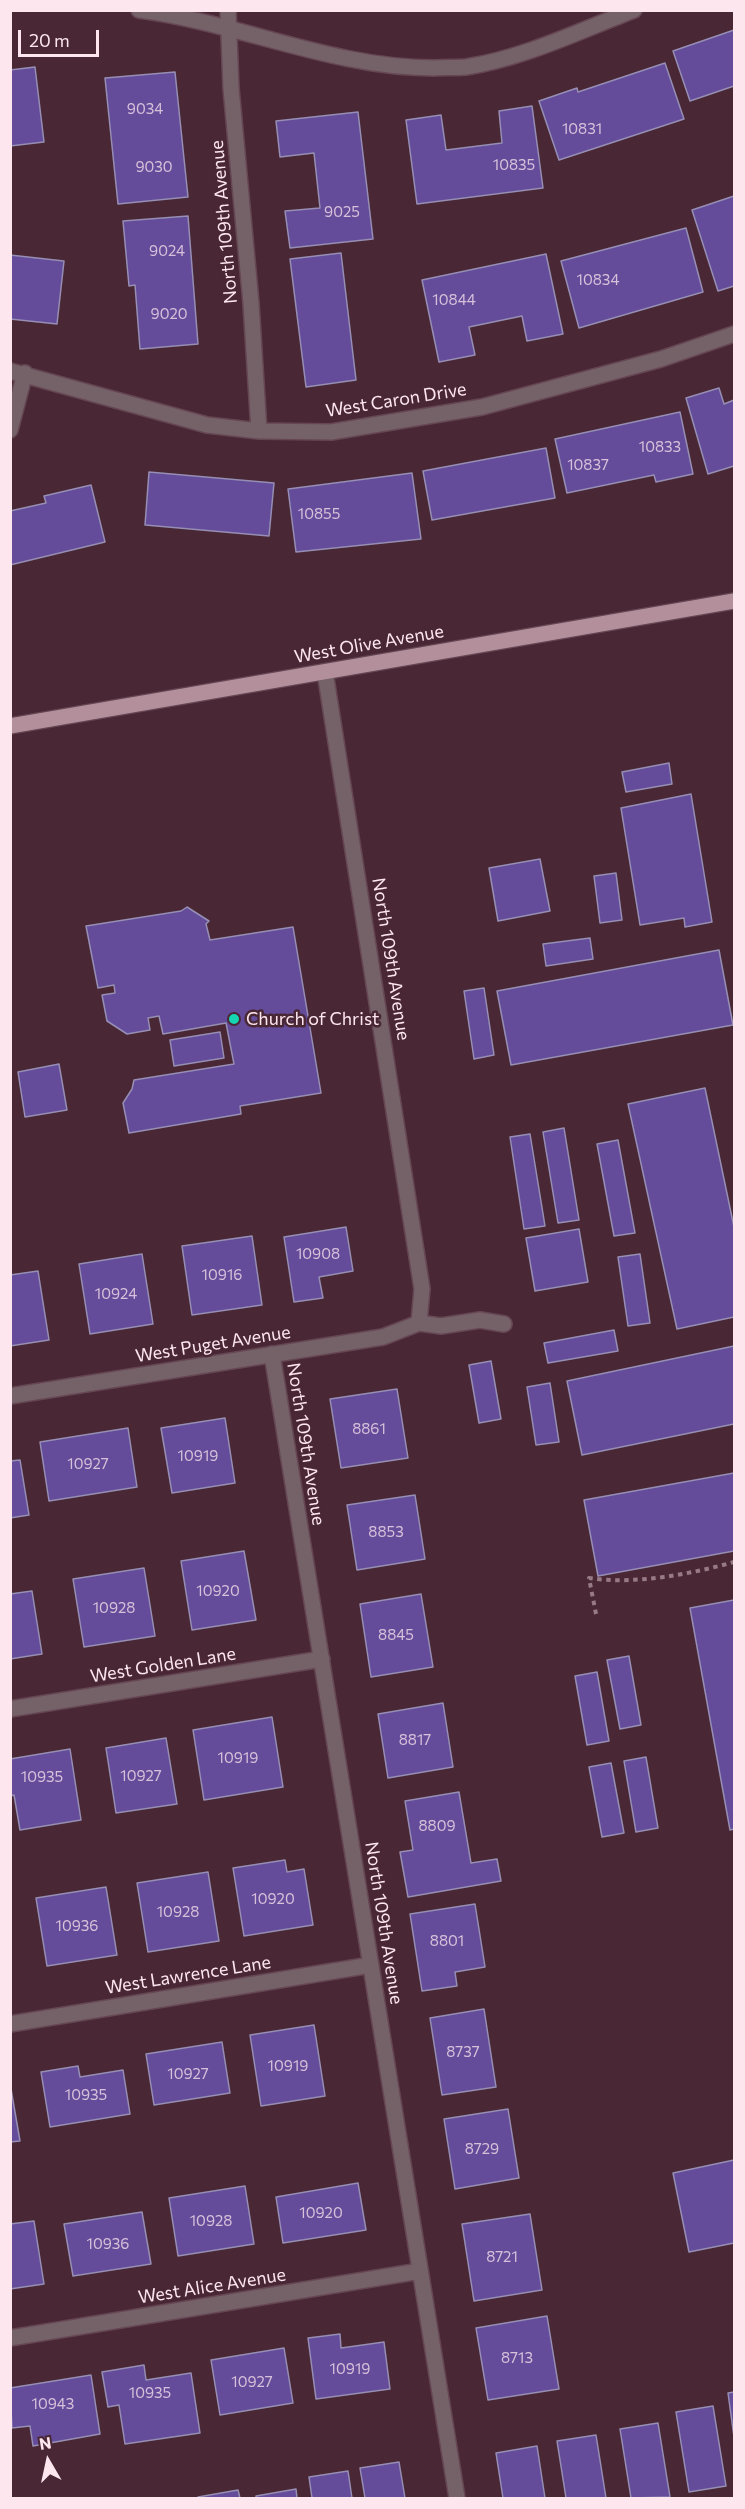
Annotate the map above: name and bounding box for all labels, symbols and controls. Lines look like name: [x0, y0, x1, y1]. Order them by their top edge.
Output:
scale bar: [21, 18, 102, 56]
text: 20 m: [29, 29, 70, 51]
house number: 9034: [127, 100, 163, 118]
house number: 10831: [562, 120, 602, 138]
street label: North 109th Avenue: [206, 139, 242, 305]
house number: 10835: [493, 156, 535, 174]
house number: 9030: [135, 158, 173, 176]
house number: 9025: [324, 203, 360, 221]
house number: 9024: [149, 242, 185, 260]
house number: 10834: [577, 271, 619, 289]
house number: 10844: [432, 291, 476, 309]
house number: 9020: [151, 305, 187, 323]
street label: West Caron Drive: [324, 378, 468, 422]
house number: 10833: [639, 438, 681, 456]
house number: 10837: [567, 456, 609, 474]
house number: 10855: [298, 505, 340, 523]
street label: West Olive Avenue: [293, 620, 445, 668]
street label: North 109th Avenue: [367, 876, 415, 1042]
place label: Church of Christ: [246, 1008, 379, 1030]
marker: Church of Christ: [227, 1012, 241, 1026]
house number: 10908: [296, 1245, 340, 1263]
house number: 10916: [202, 1266, 242, 1284]
house number: 10924: [95, 1285, 137, 1303]
street label: West Puget Avenue: [134, 1321, 292, 1367]
street label: North 109th Avenue: [282, 1361, 330, 1527]
house number: 8861: [352, 1420, 386, 1438]
house number: 10919: [178, 1447, 218, 1465]
house number: 10927: [67, 1455, 109, 1473]
house number: 8853: [368, 1523, 404, 1541]
house number: 10920: [196, 1582, 240, 1600]
house number: 10928: [93, 1599, 135, 1617]
house number: 8845: [378, 1626, 414, 1644]
street label: West Golden Lane: [89, 1643, 237, 1687]
house number: 8817: [399, 1731, 431, 1749]
house number: 10919: [218, 1749, 258, 1767]
house number: 10927: [120, 1767, 162, 1785]
house number: 10935: [21, 1768, 63, 1786]
house number: 8809: [418, 1817, 456, 1835]
street label: North 109th Avenue: [360, 1840, 408, 2006]
house number: 10920: [251, 1890, 295, 1908]
house number: 10928: [157, 1903, 199, 1921]
house number: 10936: [56, 1917, 98, 1935]
house number: 8801: [430, 1932, 464, 1950]
street label: West Lawrence Lane: [104, 1951, 272, 1999]
house number: 8737: [446, 2043, 480, 2061]
house number: 10919: [268, 2057, 308, 2075]
house number: 10927: [167, 2065, 209, 2083]
house number: 10935: [65, 2086, 107, 2104]
house number: 8729: [465, 2140, 499, 2158]
house number: 10920: [299, 2204, 343, 2222]
house number: 10928: [190, 2212, 232, 2230]
house number: 10936: [87, 2235, 129, 2253]
house number: 8721: [486, 2248, 518, 2266]
street label: West Alice Avenue: [137, 2264, 287, 2308]
house number: 8713: [501, 2349, 533, 2367]
house number: 10919: [330, 2360, 370, 2378]
house number: 10927: [231, 2373, 273, 2391]
house number: 10935: [129, 2384, 171, 2402]
house number: 10943: [32, 2395, 74, 2413]
north arrow: [18, 2431, 78, 2491]
text: N: [38, 2432, 53, 2453]

